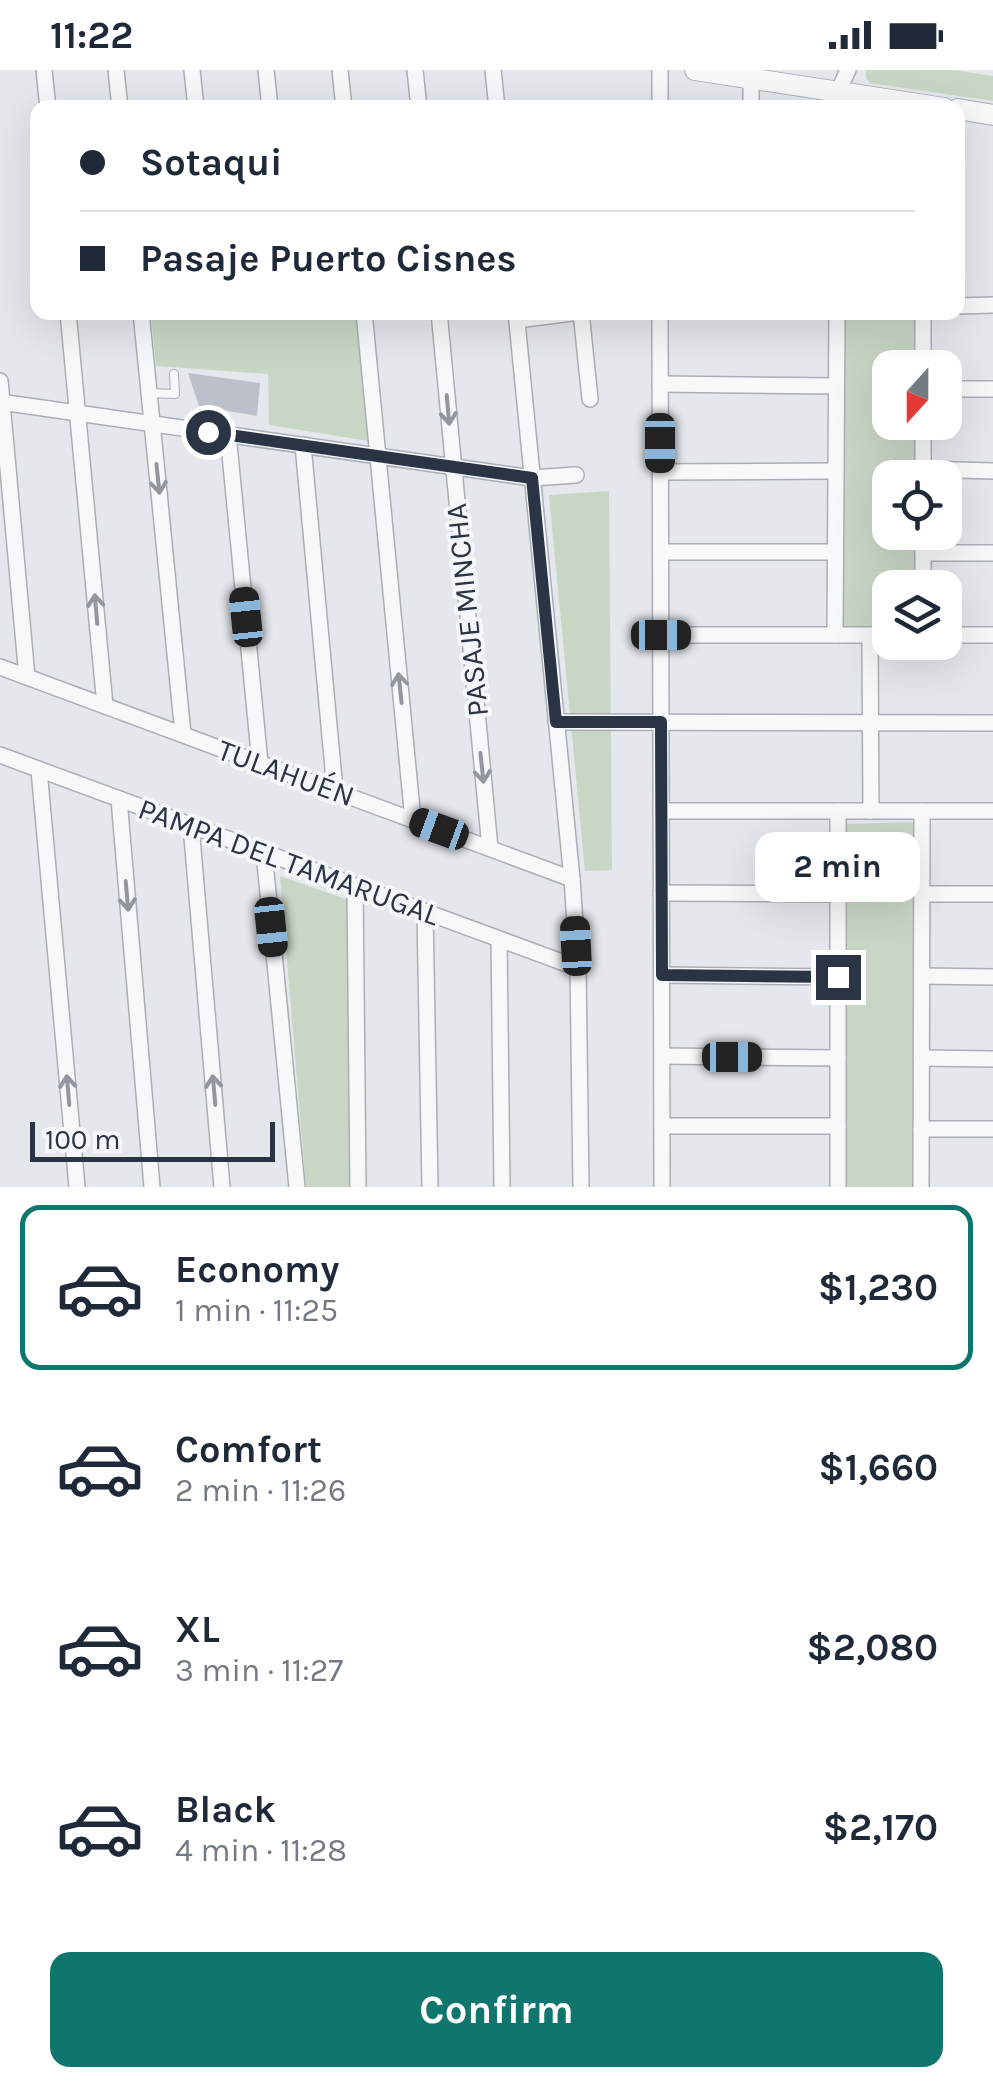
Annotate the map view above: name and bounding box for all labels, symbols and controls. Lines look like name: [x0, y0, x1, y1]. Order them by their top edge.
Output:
text: 11:22: [50, 13, 133, 58]
text: Sotaqui: [140, 140, 282, 185]
text: Pasaje Puerto Cisnes: [140, 236, 517, 281]
north arrow: [872, 350, 962, 440]
map controls: [872, 350, 962, 660]
one-way arrow: [439, 393, 458, 425]
route start: [186, 410, 231, 455]
car: [645, 413, 675, 473]
button: locate: [872, 460, 962, 550]
one-way arrow: [149, 463, 168, 495]
street label: PASAJE MINCHA: [438, 502, 496, 718]
button: layers: [872, 570, 962, 660]
car: [228, 586, 264, 648]
one-way arrow: [86, 593, 105, 625]
car: [631, 620, 691, 650]
one-way arrow: [390, 672, 409, 704]
street label: TULAHUÉN: [213, 732, 359, 814]
one-way arrow: [473, 751, 492, 783]
street label: PAMPA DEL TAMARUGAL: [133, 791, 445, 933]
car: [406, 805, 472, 853]
callout: 2 min: [756, 832, 920, 902]
text: 2 min: [793, 848, 882, 885]
one-way arrow: [118, 880, 137, 912]
car: [253, 896, 289, 958]
car: [559, 915, 593, 977]
route end: [816, 955, 861, 1000]
car: [702, 1042, 762, 1072]
one-way arrow: [59, 1074, 78, 1106]
one-way arrow: [204, 1074, 223, 1106]
scale bar: [30, 1117, 275, 1162]
text: 100 m: [45, 1123, 120, 1156]
icon: car: [55, 1243, 145, 1333]
text: Economy: [175, 1247, 339, 1292]
text: $1,230: [818, 1265, 938, 1310]
text: 1 min · 11:25: [175, 1292, 338, 1329]
icon: car: [55, 1423, 145, 1513]
text: Comfort: [175, 1427, 322, 1472]
text: $1,660: [818, 1445, 938, 1490]
text: 2 min · 11:26: [175, 1472, 346, 1509]
icon: car: [55, 1603, 145, 1693]
text: XL: [175, 1607, 220, 1652]
text: $2,080: [807, 1625, 938, 1670]
text: 3 min · 11:27: [175, 1652, 343, 1689]
icon: car: [55, 1783, 145, 1873]
text: Black: [175, 1787, 276, 1832]
text: $2,170: [823, 1805, 938, 1850]
text: 4 min · 11:28: [175, 1832, 347, 1869]
button: Confirm: [50, 1952, 943, 2067]

